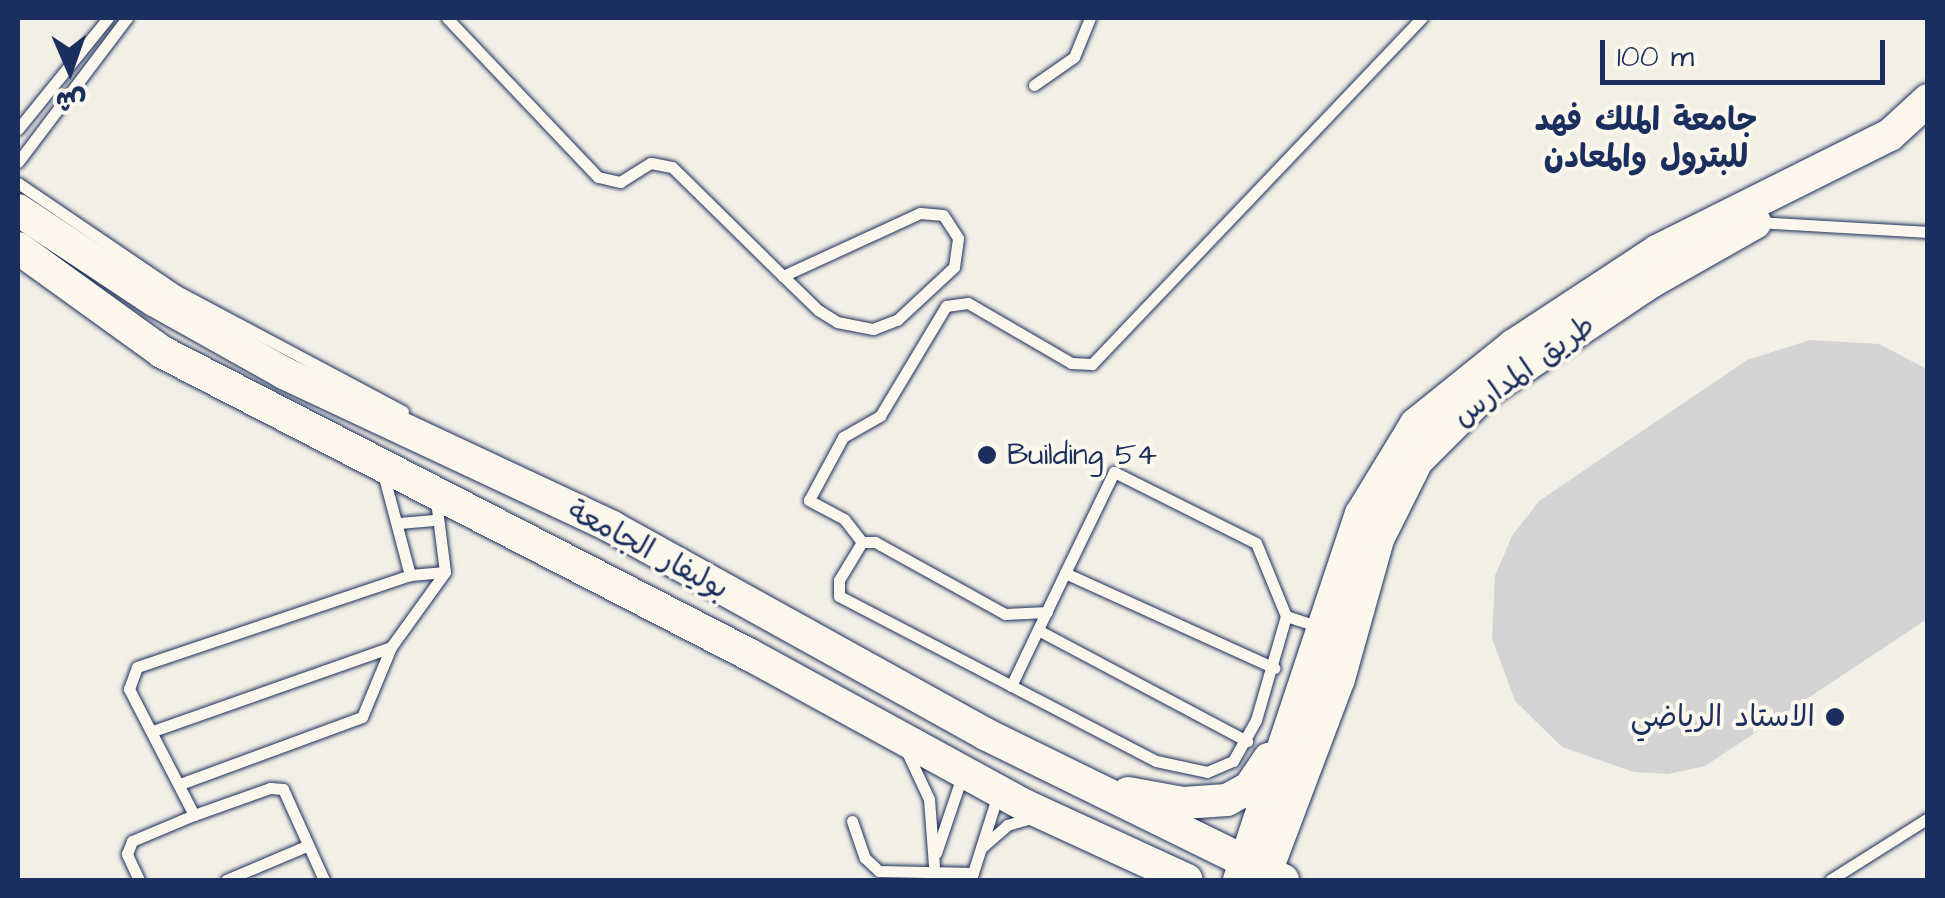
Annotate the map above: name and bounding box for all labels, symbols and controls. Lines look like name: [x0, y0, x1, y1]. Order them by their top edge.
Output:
north arrow: [20, 20, 120, 120]
scale bar: [1605, 20, 1890, 82]
text: 100 m: [1617, 36, 1694, 78]
text: ش: [55, 80, 87, 121]
district label: جامعة الملك فهد للبترول والمعادن: [1535, 103, 1757, 178]
street label: طريق المدارس: [1446, 307, 1602, 435]
place label: Building 54: [1007, 437, 1157, 473]
marker: Building 54: [976, 444, 998, 466]
street label: بوليفار الجامعة: [561, 493, 735, 607]
place label: الاستاد الرياضي: [1631, 699, 1815, 735]
marker: الاستاد الرياضي: [1824, 706, 1846, 728]

